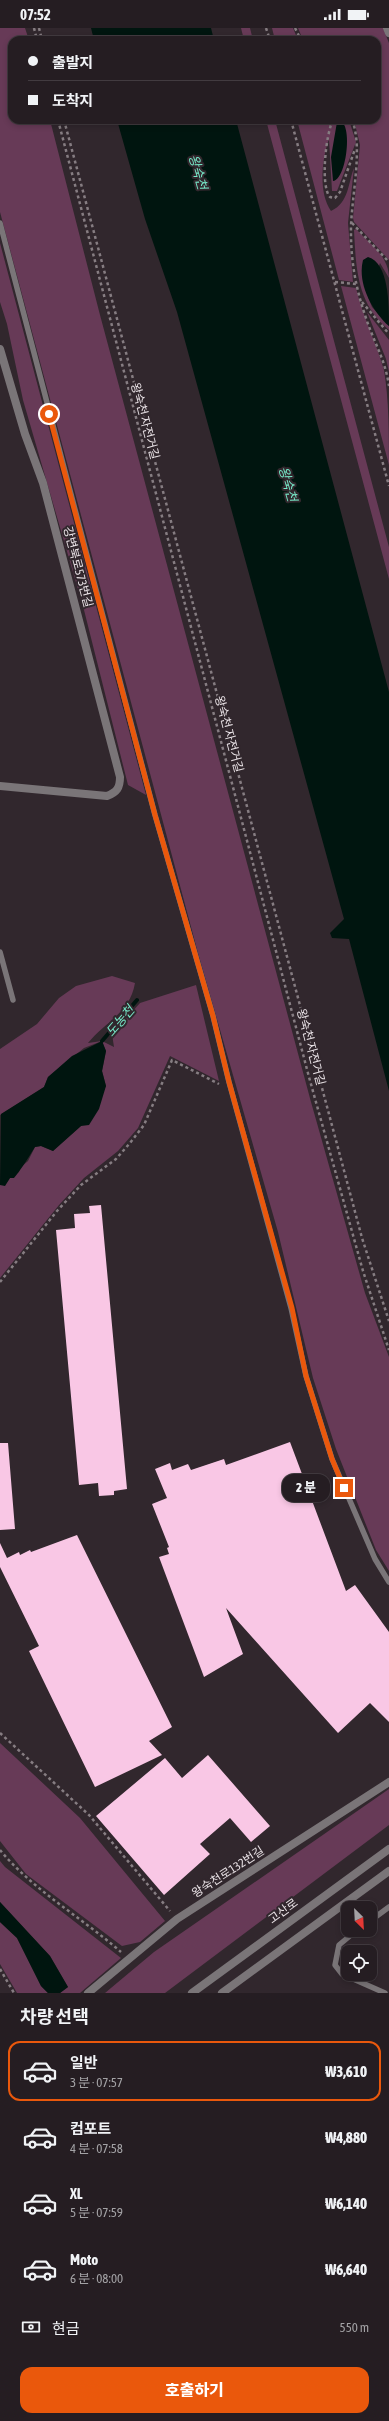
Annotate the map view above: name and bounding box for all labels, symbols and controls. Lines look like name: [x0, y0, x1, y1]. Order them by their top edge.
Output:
text: 07:52: [20, 6, 51, 23]
text: 출발지: [52, 54, 93, 71]
text: 도착지: [52, 92, 93, 109]
water label: 왕숙천: [186, 153, 210, 192]
street label: 왕숙천 자전거길: [128, 381, 162, 461]
route start: [40, 405, 58, 423]
water label: 왕숙천: [276, 465, 300, 504]
street label: 강변북로573번길: [60, 525, 96, 609]
street label: 왕숙천 자전거길: [212, 694, 246, 774]
water label: 도농천: [103, 1002, 138, 1039]
street label: 왕숙천 자전거길: [294, 1007, 328, 1087]
callout: 2 분: [282, 1474, 330, 1502]
route end: [335, 1479, 353, 1497]
text: 2 분: [296, 1480, 316, 1495]
street label: 왕숙천로132번길: [189, 1843, 267, 1901]
street label: 고산로: [265, 1896, 301, 1926]
north arrow: [341, 1901, 377, 1937]
map controls: [341, 1901, 377, 1981]
button: locate: [341, 1945, 377, 1981]
text: 차량 선택: [20, 2006, 89, 2027]
icon: car: [22, 2053, 58, 2089]
text: 일반: [70, 2054, 98, 2071]
text: ₩3,610: [325, 2063, 367, 2080]
text: 3 분 · 07:57: [70, 2075, 123, 2090]
icon: car: [22, 2119, 58, 2155]
text: 컴포트: [70, 2120, 111, 2137]
text: ₩4,880: [325, 2129, 367, 2146]
text: 4 분 · 07:58: [70, 2141, 123, 2156]
icon: car: [22, 2185, 58, 2221]
text: XL: [70, 2185, 83, 2202]
text: ₩6,140: [325, 2195, 367, 2212]
text: 5 분 · 07:59: [70, 2205, 123, 2220]
icon: car: [22, 2251, 58, 2287]
text: Moto: [70, 2251, 98, 2268]
text: ₩6,640: [325, 2261, 367, 2278]
text: 6 분 · 08:00: [70, 2271, 123, 2286]
icon: cash: [20, 2316, 42, 2338]
text: 현금: [52, 2320, 80, 2337]
text: 550 m: [340, 2320, 369, 2335]
button: 호출하기: [20, 2367, 369, 2413]

